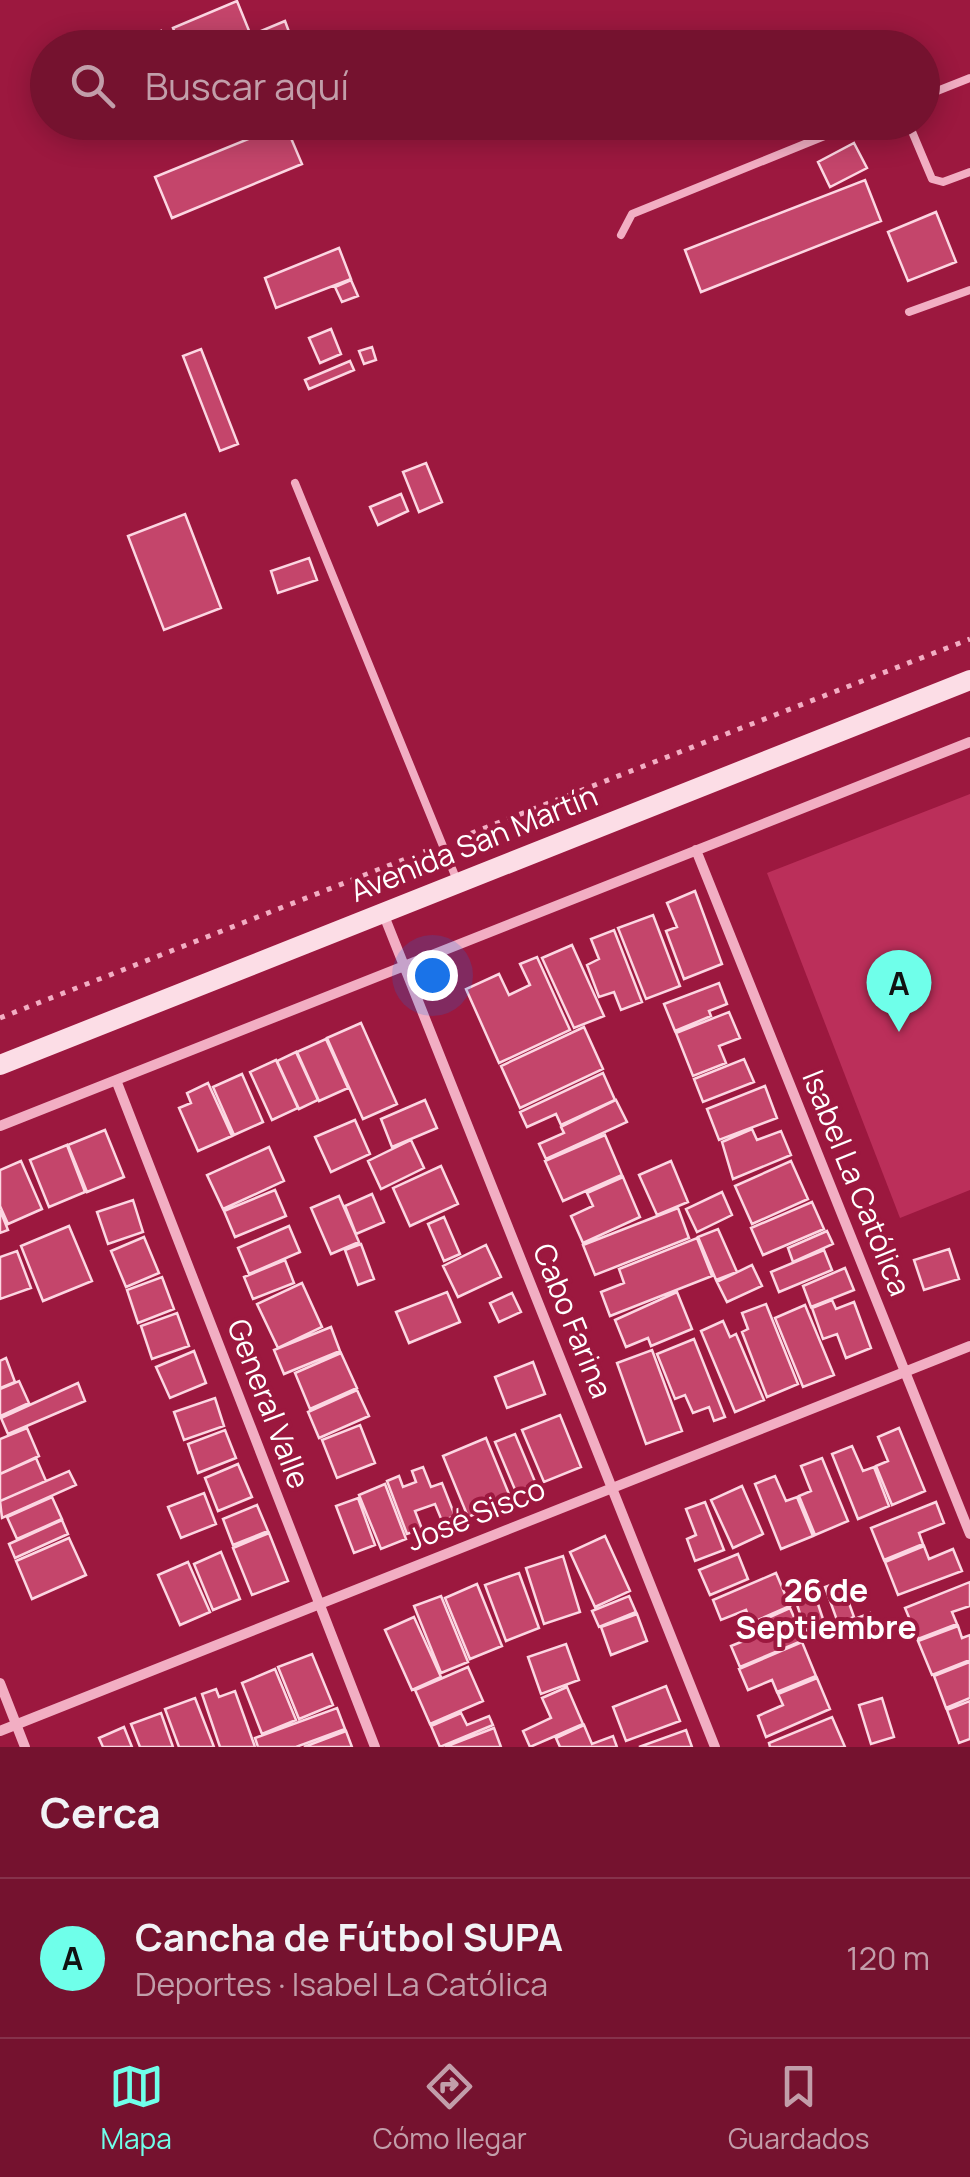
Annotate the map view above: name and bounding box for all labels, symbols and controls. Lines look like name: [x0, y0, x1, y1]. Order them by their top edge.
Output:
search box: [30, 30, 940, 140]
icon: search: [65, 58, 120, 113]
text: Buscar aquí: [145, 59, 349, 111]
street label: Avenida San Martín: [344, 774, 603, 911]
your location: [407, 950, 458, 1001]
pin: A: [866, 950, 932, 1032]
street label: Isabel La Católica: [793, 1063, 921, 1301]
street label: Cabo Farina: [524, 1237, 623, 1404]
street label: General Valle: [218, 1313, 320, 1494]
street label: José Sisco: [400, 1467, 551, 1560]
district label: 26 de Septiembre: [735, 1568, 917, 1649]
text: Cerca: [40, 1783, 161, 1841]
text: Cancha de Fútbol SUPA: [135, 1910, 563, 1962]
text: A: [62, 1936, 83, 1980]
text: 120 m: [846, 1936, 930, 1980]
text: Deportes · Isabel La Católica: [135, 1962, 548, 2006]
tab: Mapa: [101, 2059, 172, 2157]
tab: Cómo llegar: [373, 2059, 527, 2157]
tab: Guardados: [728, 2059, 869, 2157]

